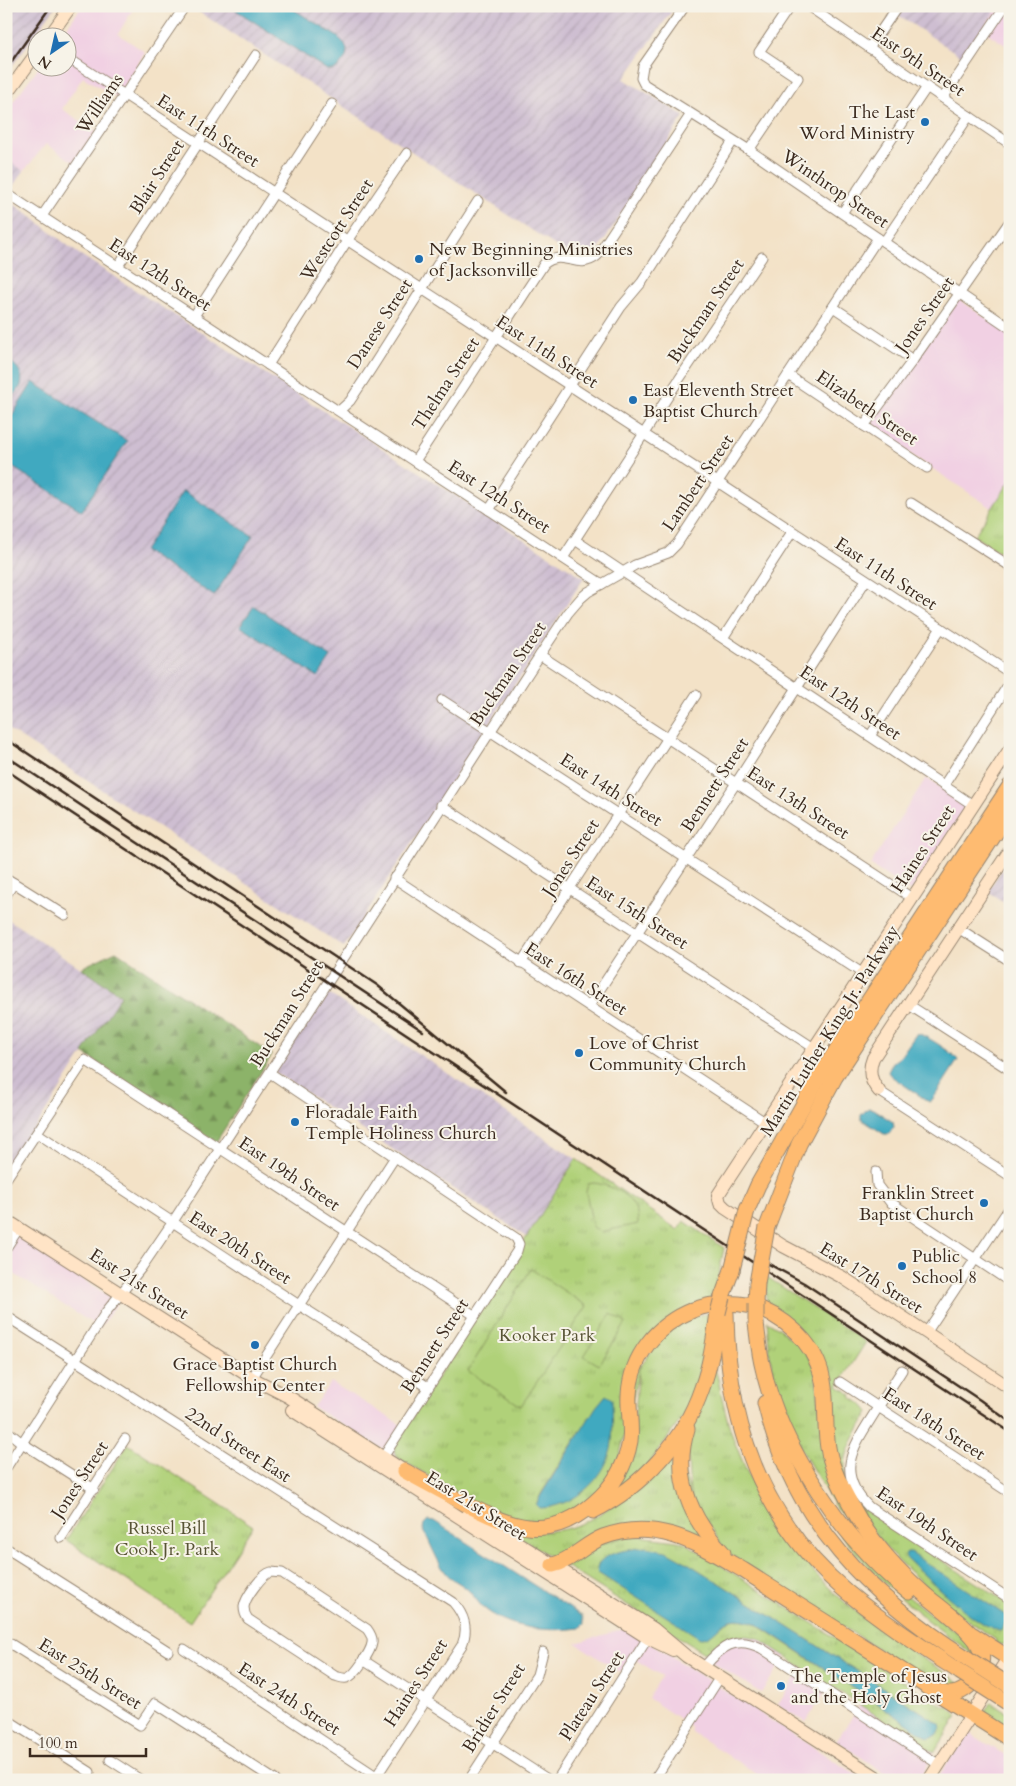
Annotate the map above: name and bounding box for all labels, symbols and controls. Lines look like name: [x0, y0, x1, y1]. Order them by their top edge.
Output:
street label: East 9th Street: [866, 21, 970, 103]
north arrow: [28, 28, 78, 78]
text: N: [35, 51, 55, 74]
street label: Williams: [70, 69, 129, 140]
street label: East 11th Street: [152, 88, 264, 174]
place label: The Last Word Ministry: [798, 100, 915, 146]
marker: The Last Word Ministry: [919, 116, 931, 128]
street label: Blair Street: [124, 135, 191, 219]
street label: Winthrop Street: [775, 143, 894, 234]
street label: Westcott Street: [294, 174, 380, 287]
street label: East 12th Street: [104, 232, 216, 318]
place label: New Beginning Ministries of Jacksonville: [429, 237, 633, 283]
marker: New Beginning Ministries of Jacksonville: [413, 253, 425, 265]
street label: Buckman Street: [662, 253, 750, 368]
street label: Jones Street: [888, 271, 961, 361]
street label: Danese Street: [341, 274, 419, 374]
street label: East 11th Street: [491, 309, 603, 395]
street label: Thelma Street: [406, 332, 486, 436]
street label: Elizabeth Street: [811, 365, 923, 452]
place label: East Eleventh Street Baptist Church: [643, 378, 794, 424]
marker: East Eleventh Street Baptist Church: [627, 394, 639, 406]
street label: Lambert Street: [656, 429, 740, 536]
street label: East 12th Street: [443, 454, 555, 540]
street label: East 11th Street: [830, 531, 942, 617]
street label: Buckman Street: [464, 616, 552, 731]
street label: East 12th Street: [794, 660, 906, 746]
street label: Bennett Street: [675, 732, 755, 837]
street label: East 14th Street: [555, 747, 667, 833]
street label: East 13th Street: [742, 760, 854, 846]
street label: Haines Street: [885, 800, 961, 898]
street label: Jones Street: [535, 814, 606, 904]
street label: East 15th Street: [581, 870, 693, 956]
street label: Martin Luther King Jr. Parkway: [754, 920, 906, 1142]
street label: East 16th Street: [520, 936, 632, 1022]
street label: Buckman Street: [244, 956, 330, 1072]
place label: Love of Christ Community Church: [589, 1031, 746, 1077]
marker: Love of Christ Community Church: [573, 1047, 585, 1059]
place label: Floradale Faith Temple Holiness Church: [305, 1100, 497, 1146]
marker: Floradale Faith Temple Holiness Church: [289, 1116, 301, 1128]
street label: East 19th Street: [233, 1131, 345, 1217]
place label: Franklin Street Baptist Church: [859, 1181, 974, 1227]
marker: Franklin Street Baptist Church: [978, 1197, 990, 1209]
street label: East 20th Street: [184, 1205, 296, 1291]
street label: East 17th Street: [815, 1236, 928, 1320]
street label: East 21st Street: [85, 1243, 194, 1326]
place label: Public School 8: [912, 1244, 977, 1290]
marker: Public School 8: [896, 1260, 908, 1272]
street label: Bennett Street: [395, 1293, 475, 1398]
park label: Kooker Park: [499, 1323, 596, 1348]
marker: Grace Baptist Church Fellowship Center: [249, 1339, 261, 1351]
place label: Grace Baptist Church Fellowship Center: [173, 1352, 338, 1398]
street label: East 18th Street: [878, 1381, 990, 1467]
street label: 22nd Street East: [180, 1401, 296, 1489]
street label: Jones Street: [44, 1436, 115, 1526]
street label: East 21st Street: [421, 1465, 531, 1547]
street label: East 19th Street: [871, 1481, 983, 1567]
park label: Russel Bill Cook Jr. Park: [115, 1516, 220, 1562]
street label: East 25th Street: [34, 1632, 147, 1716]
street label: Haines Street: [378, 1634, 454, 1732]
street label: Plateau Street: [554, 1646, 631, 1746]
street label: East 24th Street: [233, 1656, 345, 1742]
street label: Bridier Street: [457, 1658, 532, 1758]
place label: The Temple of Jesus and the Holy Ghost: [791, 1664, 947, 1710]
marker: The Temple of Jesus and the Holy Ghost: [775, 1680, 787, 1692]
scale bar: [30, 1726, 146, 1758]
text: 100 m: [38, 1733, 78, 1753]

